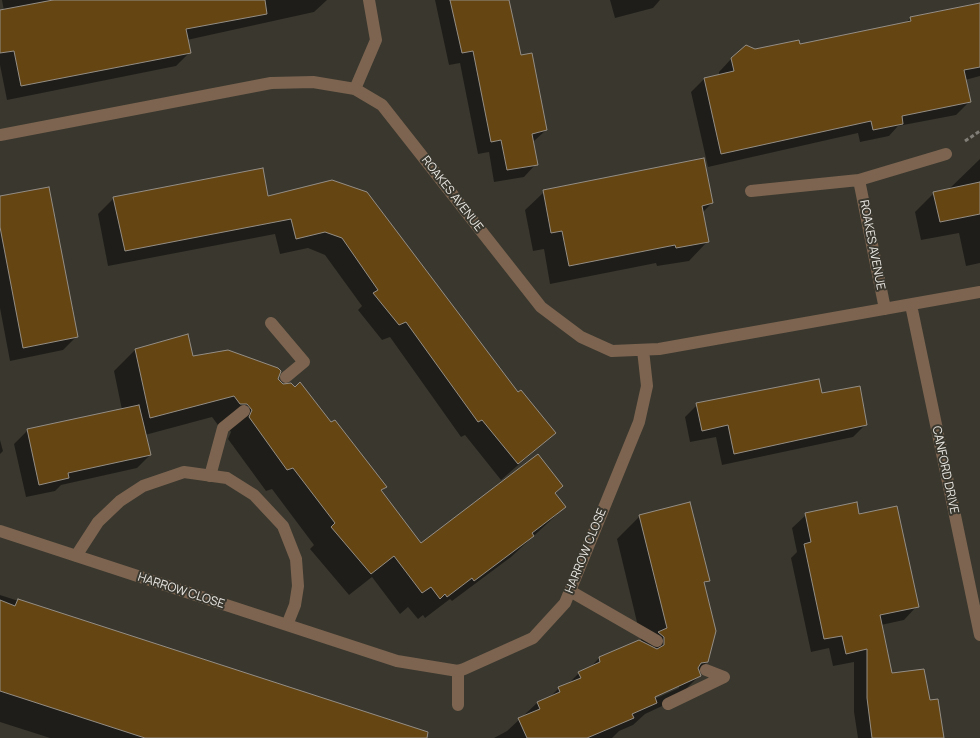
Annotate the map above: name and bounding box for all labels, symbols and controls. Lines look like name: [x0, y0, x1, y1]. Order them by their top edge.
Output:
street label: ROAKES AVENUE: [418, 154, 486, 234]
street label: ROAKES AVENUE: [856, 199, 888, 291]
street label: CANFORD DRIVE: [929, 425, 961, 515]
street label: HARROW CLOSE: [562, 506, 610, 596]
street label: HARROW CLOSE: [136, 570, 226, 612]

